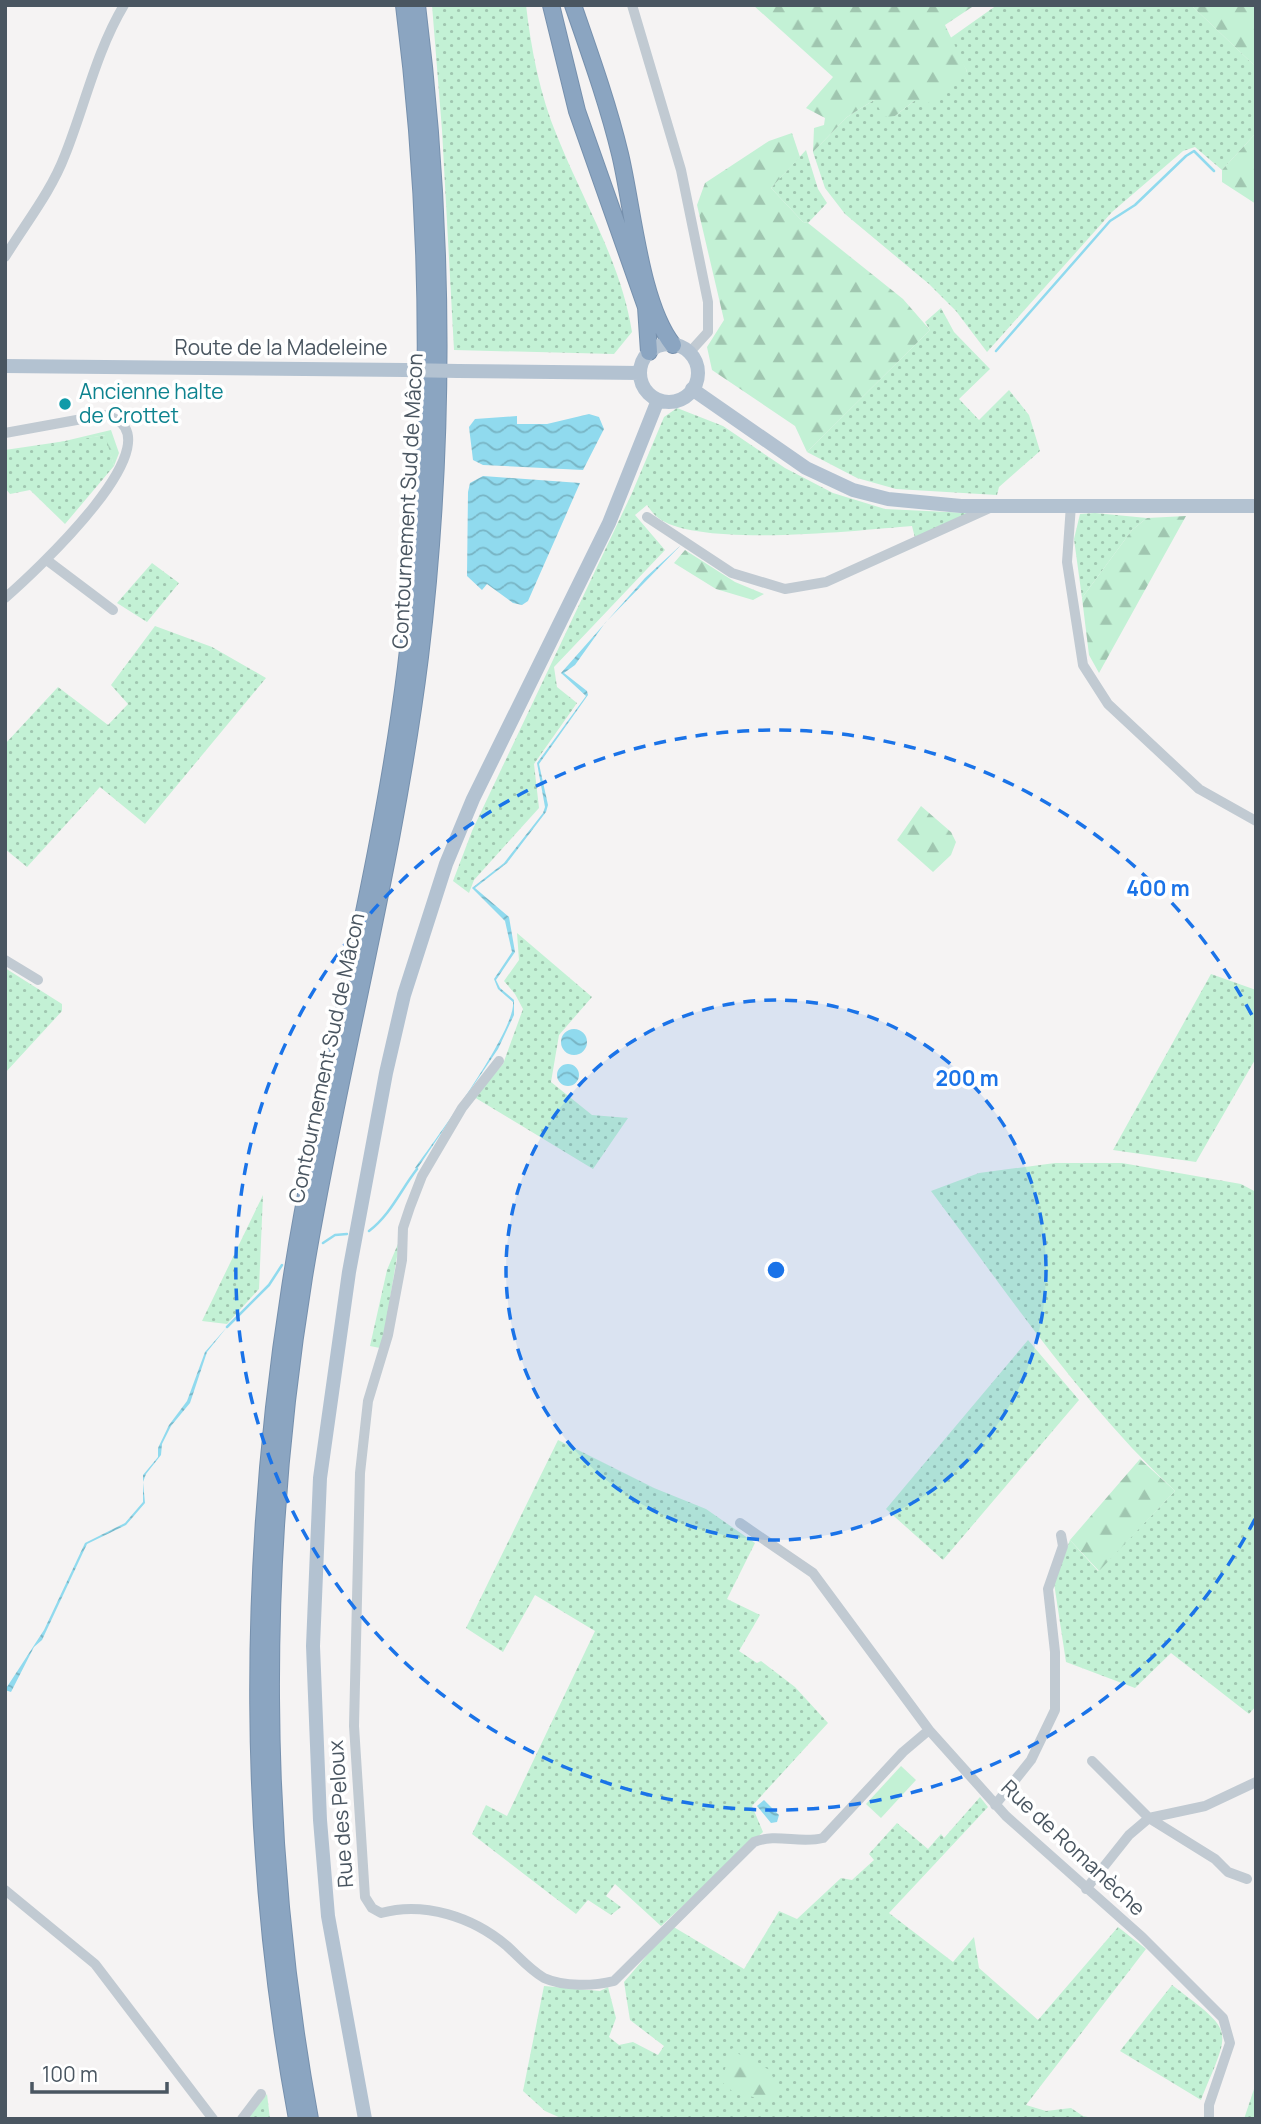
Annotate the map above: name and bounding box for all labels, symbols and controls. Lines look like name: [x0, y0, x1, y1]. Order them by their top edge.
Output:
street label: Route de la Madeleine: [174, 333, 388, 361]
street label: Contournement Sud de Mâcon: [385, 352, 429, 649]
place label: Ancienne halte de Crottet: [79, 377, 224, 429]
marker: Ancienne halte de Crottet: [57, 396, 73, 412]
text: 400 m: [1126, 874, 1190, 902]
street label: Contournement Sud de Mâcon: [282, 910, 370, 1205]
text: 200 m: [935, 1064, 999, 1092]
centre of rings: [764, 1258, 788, 1282]
street label: Rue des Peloux: [321, 1739, 359, 1889]
street label: Rue de Romanèche: [996, 1773, 1152, 1921]
scale bar: [32, 2050, 166, 2094]
text: 100 m: [42, 2060, 98, 2088]

